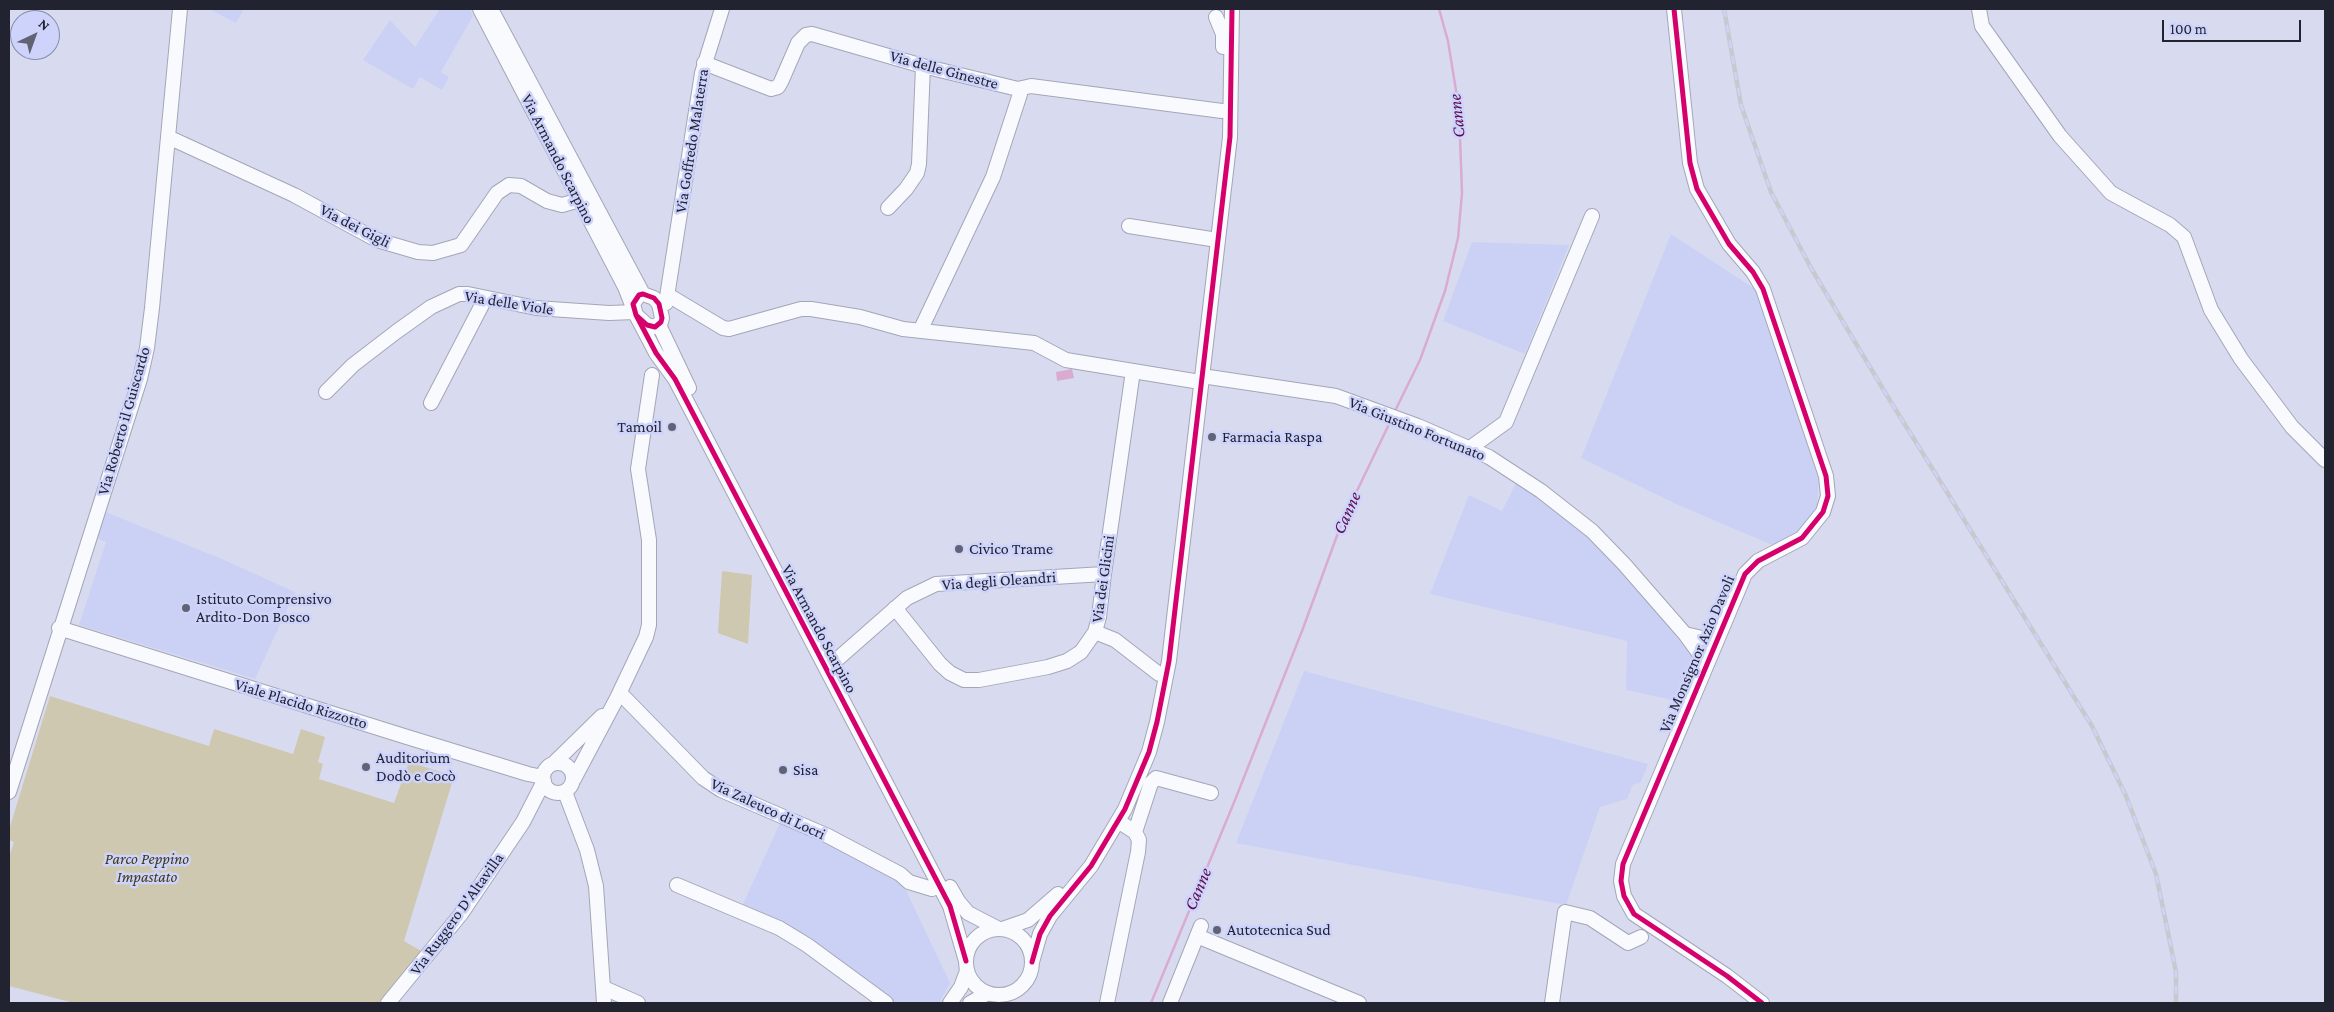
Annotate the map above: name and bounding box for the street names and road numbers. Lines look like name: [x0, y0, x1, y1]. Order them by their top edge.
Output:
street label: Via delle Ginestre: [888, 46, 1000, 94]
street label: Via Goffredo Malaterra: [671, 68, 713, 214]
street label: Via Armando Scarpino: [517, 91, 599, 227]
street label: Via dei Gigli: [317, 200, 393, 252]
street label: Via delle Viole: [463, 287, 555, 319]
street label: Via Roberto il Guiscardo: [94, 345, 154, 497]
street label: Via Giustino Fortunato: [1346, 393, 1488, 465]
street label: Via dei Glicini: [1087, 534, 1119, 624]
street label: Via Armando Scarpino: [777, 561, 861, 697]
street label: Via degli Oleandri: [941, 567, 1057, 595]
street label: Via Monsignor Azio Davoli: [1655, 572, 1739, 736]
street label: Viale Placido Rizzotto: [232, 675, 370, 733]
street label: Via Zaleuco di Locri: [708, 774, 828, 844]
street label: Via Ruggero D'Altavilla: [406, 849, 508, 979]

